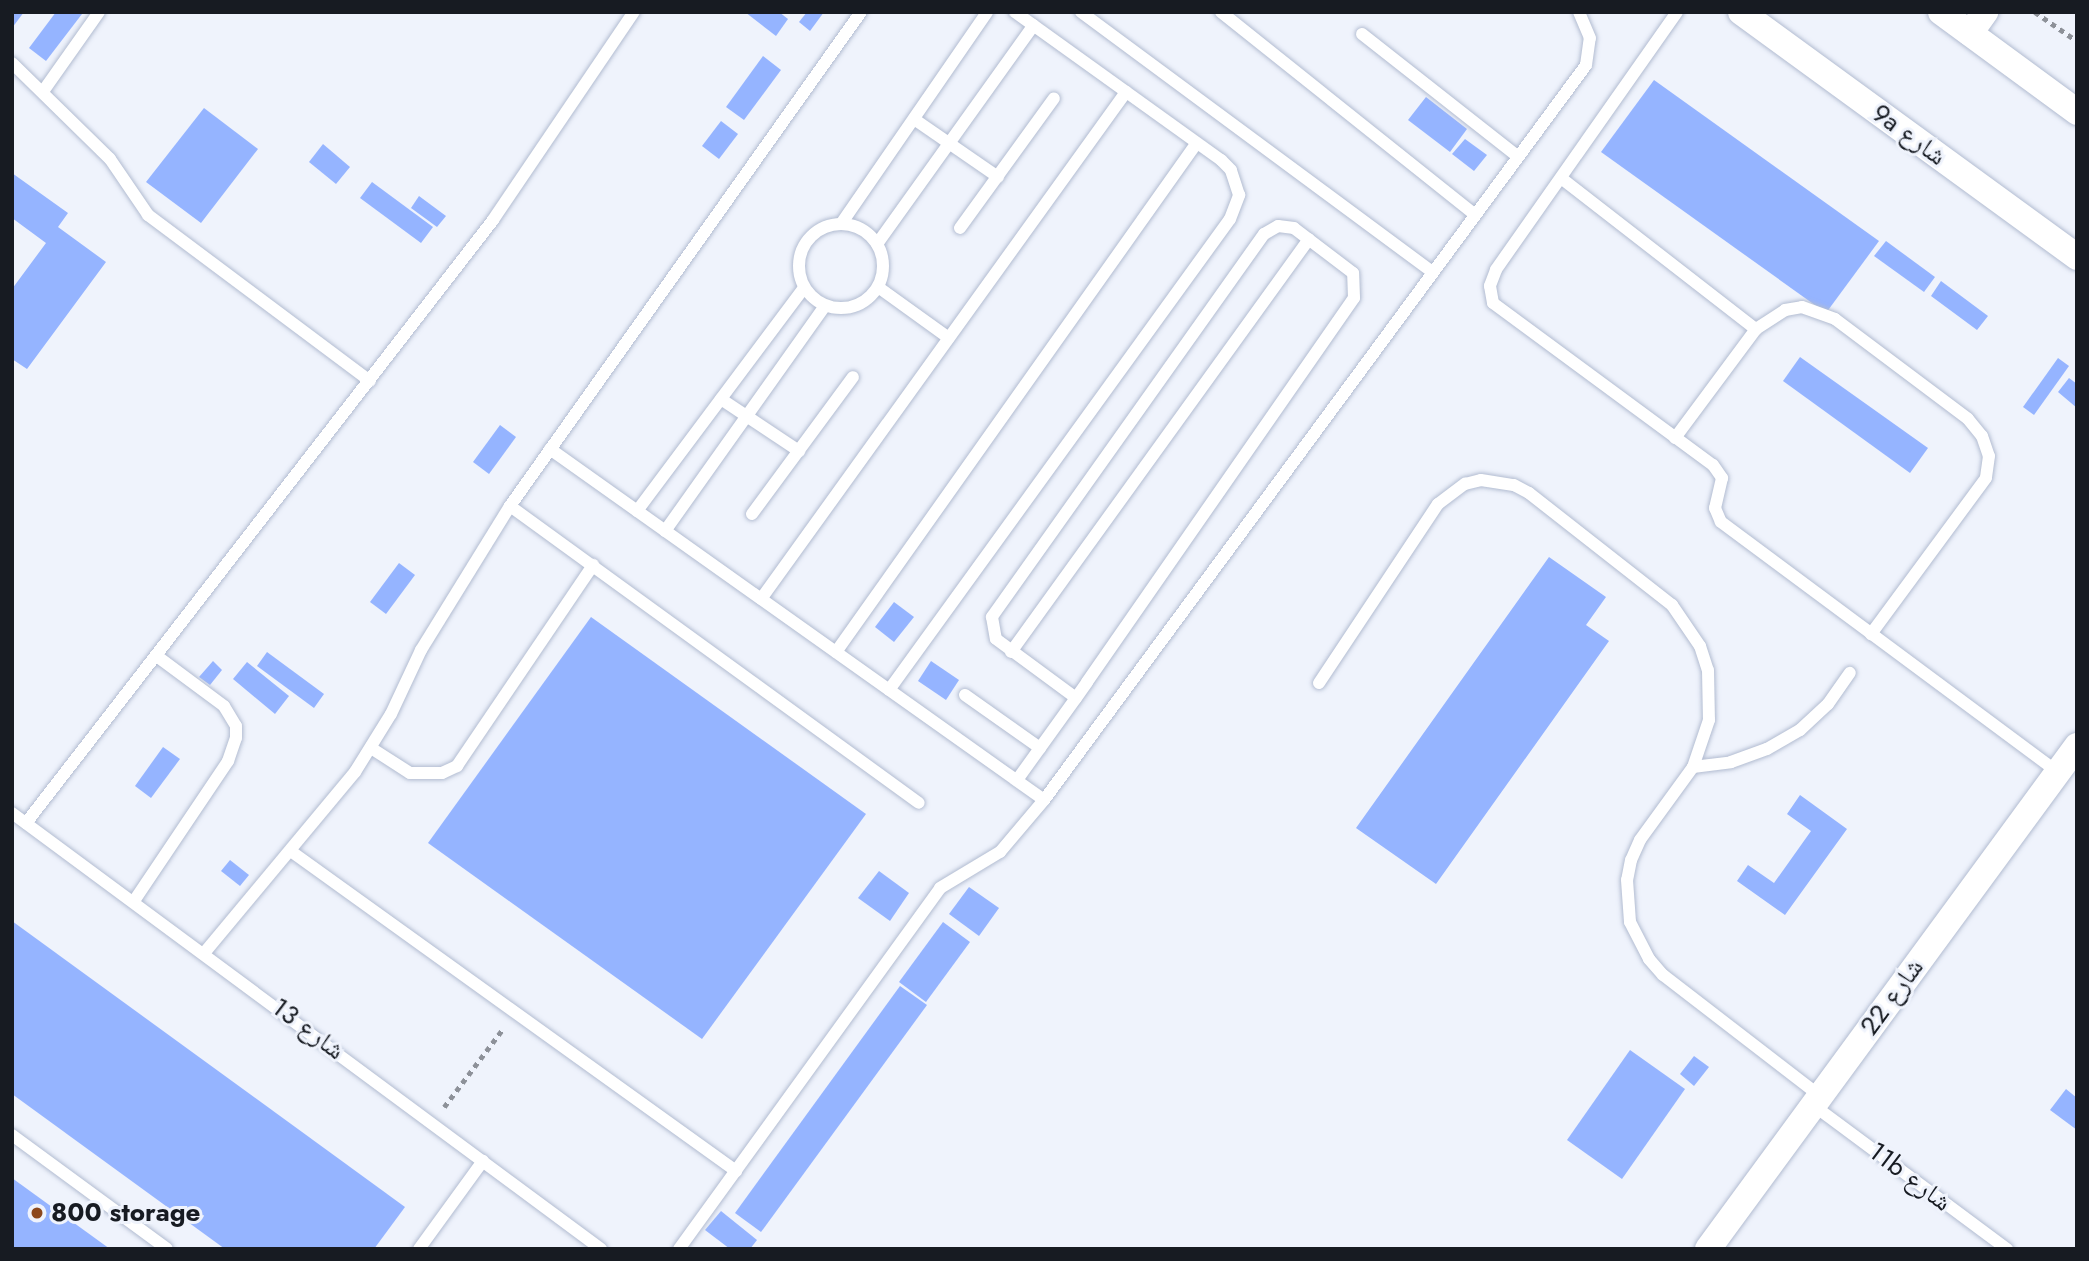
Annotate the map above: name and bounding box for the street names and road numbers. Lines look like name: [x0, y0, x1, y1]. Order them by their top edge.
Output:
street label: 9a شارع: [1866, 98, 1952, 172]
street label: شارع 22: [1854, 953, 1930, 1041]
street label: شارع 13: [265, 992, 351, 1066]
street label: 11b شارع: [1862, 1136, 1958, 1218]

